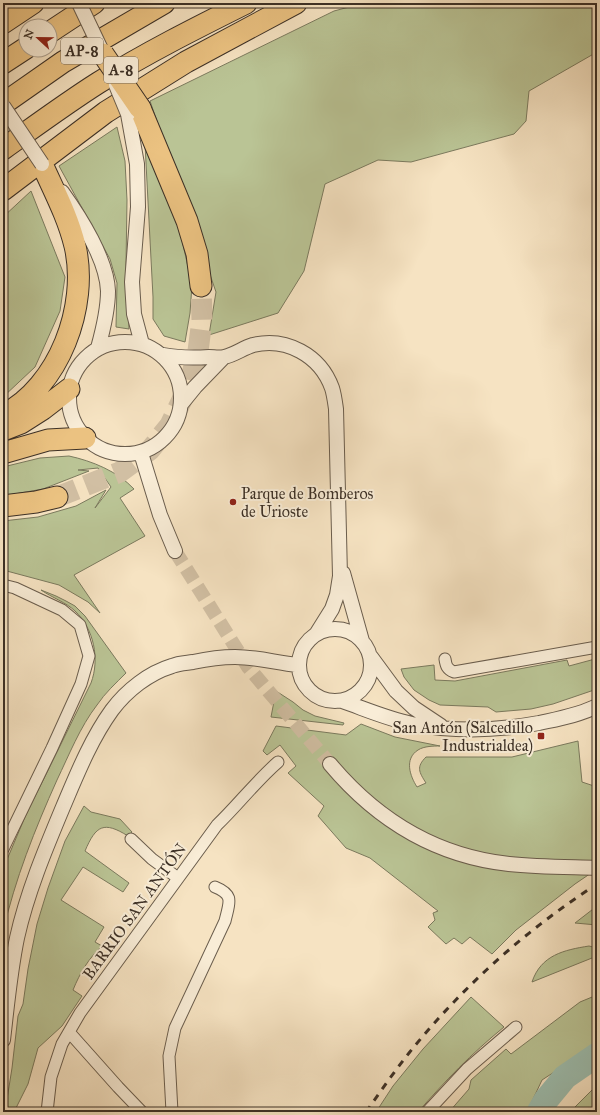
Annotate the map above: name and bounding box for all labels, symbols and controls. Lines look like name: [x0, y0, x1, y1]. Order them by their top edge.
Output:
north arrow: [18, 18, 58, 58]
text: N: [21, 27, 37, 41]
road number: AP-8: [61, 38, 103, 64]
road number: A-8: [104, 57, 138, 83]
place label: Parque de Bomberos de Urioste: [241, 484, 374, 521]
marker: Parque de Bomberos de Urioste: [228, 497, 238, 507]
place label: San Antón (Salcedillo Industrialdea): [392, 718, 533, 756]
marker: San Antón (Salcedillo Industrialdea): [536, 731, 546, 741]
street label: BARRIO SAN ANTÓN: [77, 838, 191, 983]

